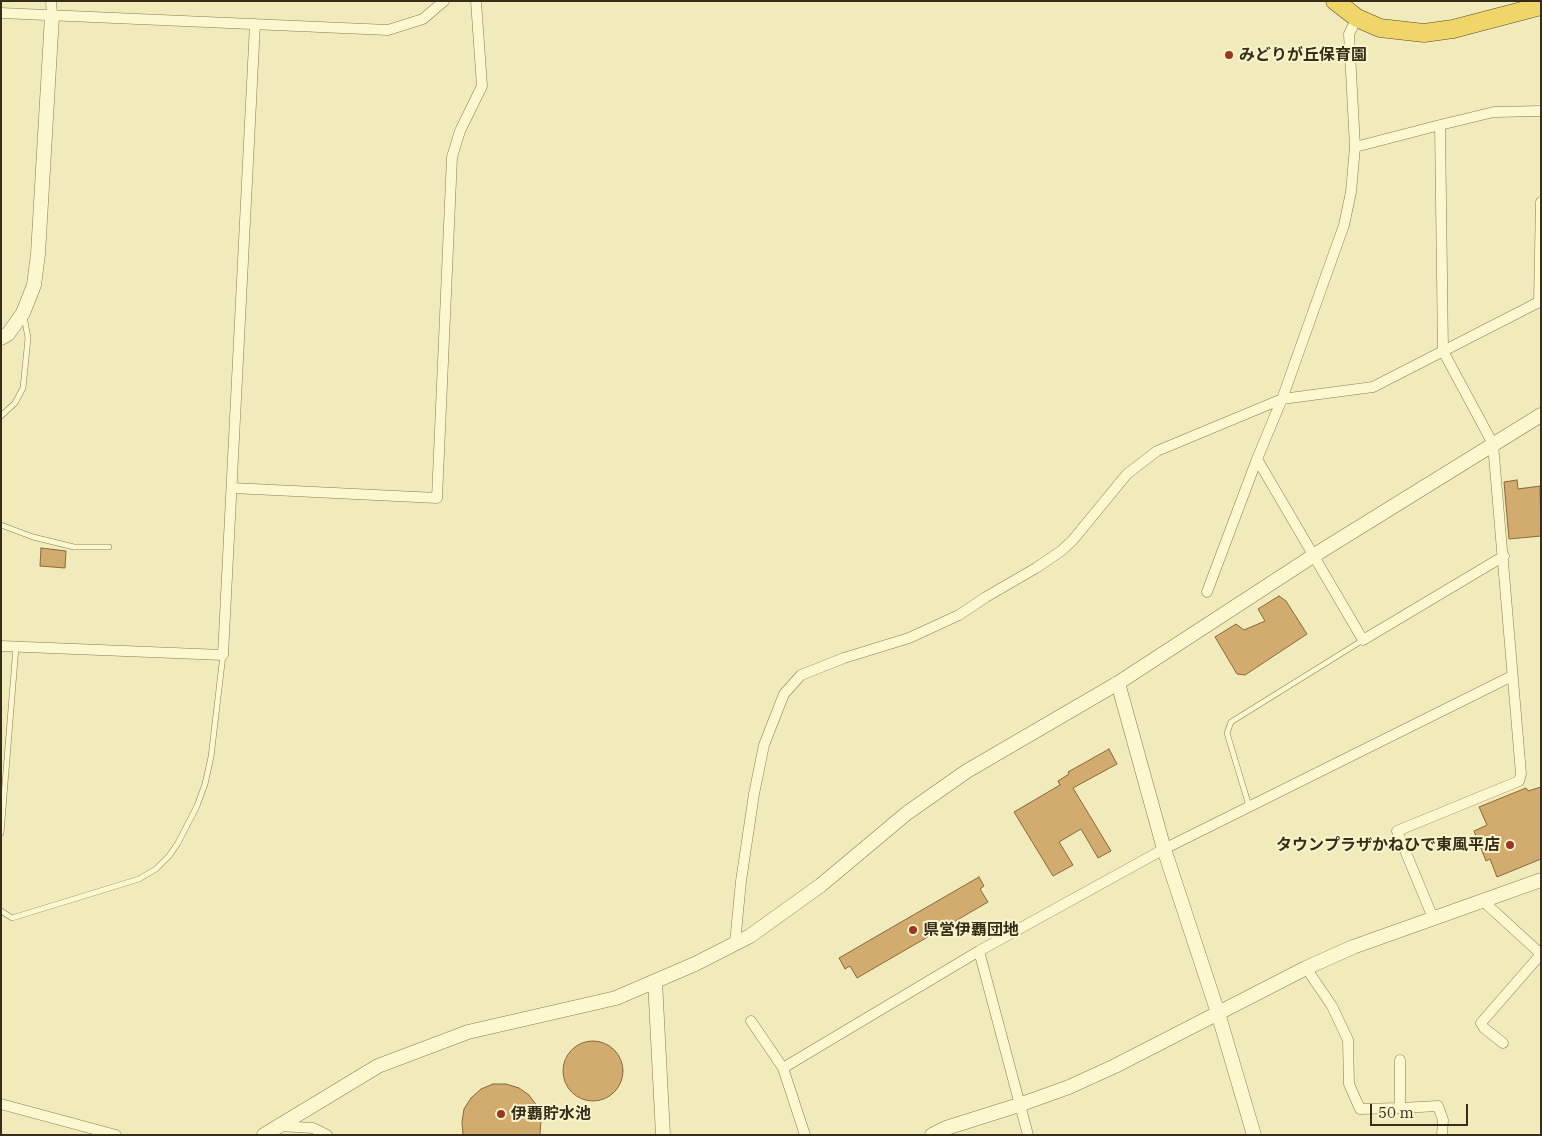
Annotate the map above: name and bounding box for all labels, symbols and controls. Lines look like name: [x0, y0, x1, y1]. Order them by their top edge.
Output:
place label: みどりが丘保育園: [1239, 45, 1367, 65]
marker: みどりが丘保育園: [1223, 49, 1235, 61]
place label: タウンプラザかねひで東風平店: [1276, 835, 1500, 855]
marker: タウンプラザかねひで東風平店: [1504, 839, 1516, 851]
place label: 県営伊覇団地: [923, 920, 1019, 940]
marker: 県営伊覇団地: [907, 924, 919, 936]
scale bar: [1372, 1094, 1470, 1126]
text: 50 m: [1378, 1103, 1414, 1122]
place label: 伊覇貯水池: [511, 1104, 591, 1124]
marker: 伊覇貯水池: [495, 1108, 507, 1120]

